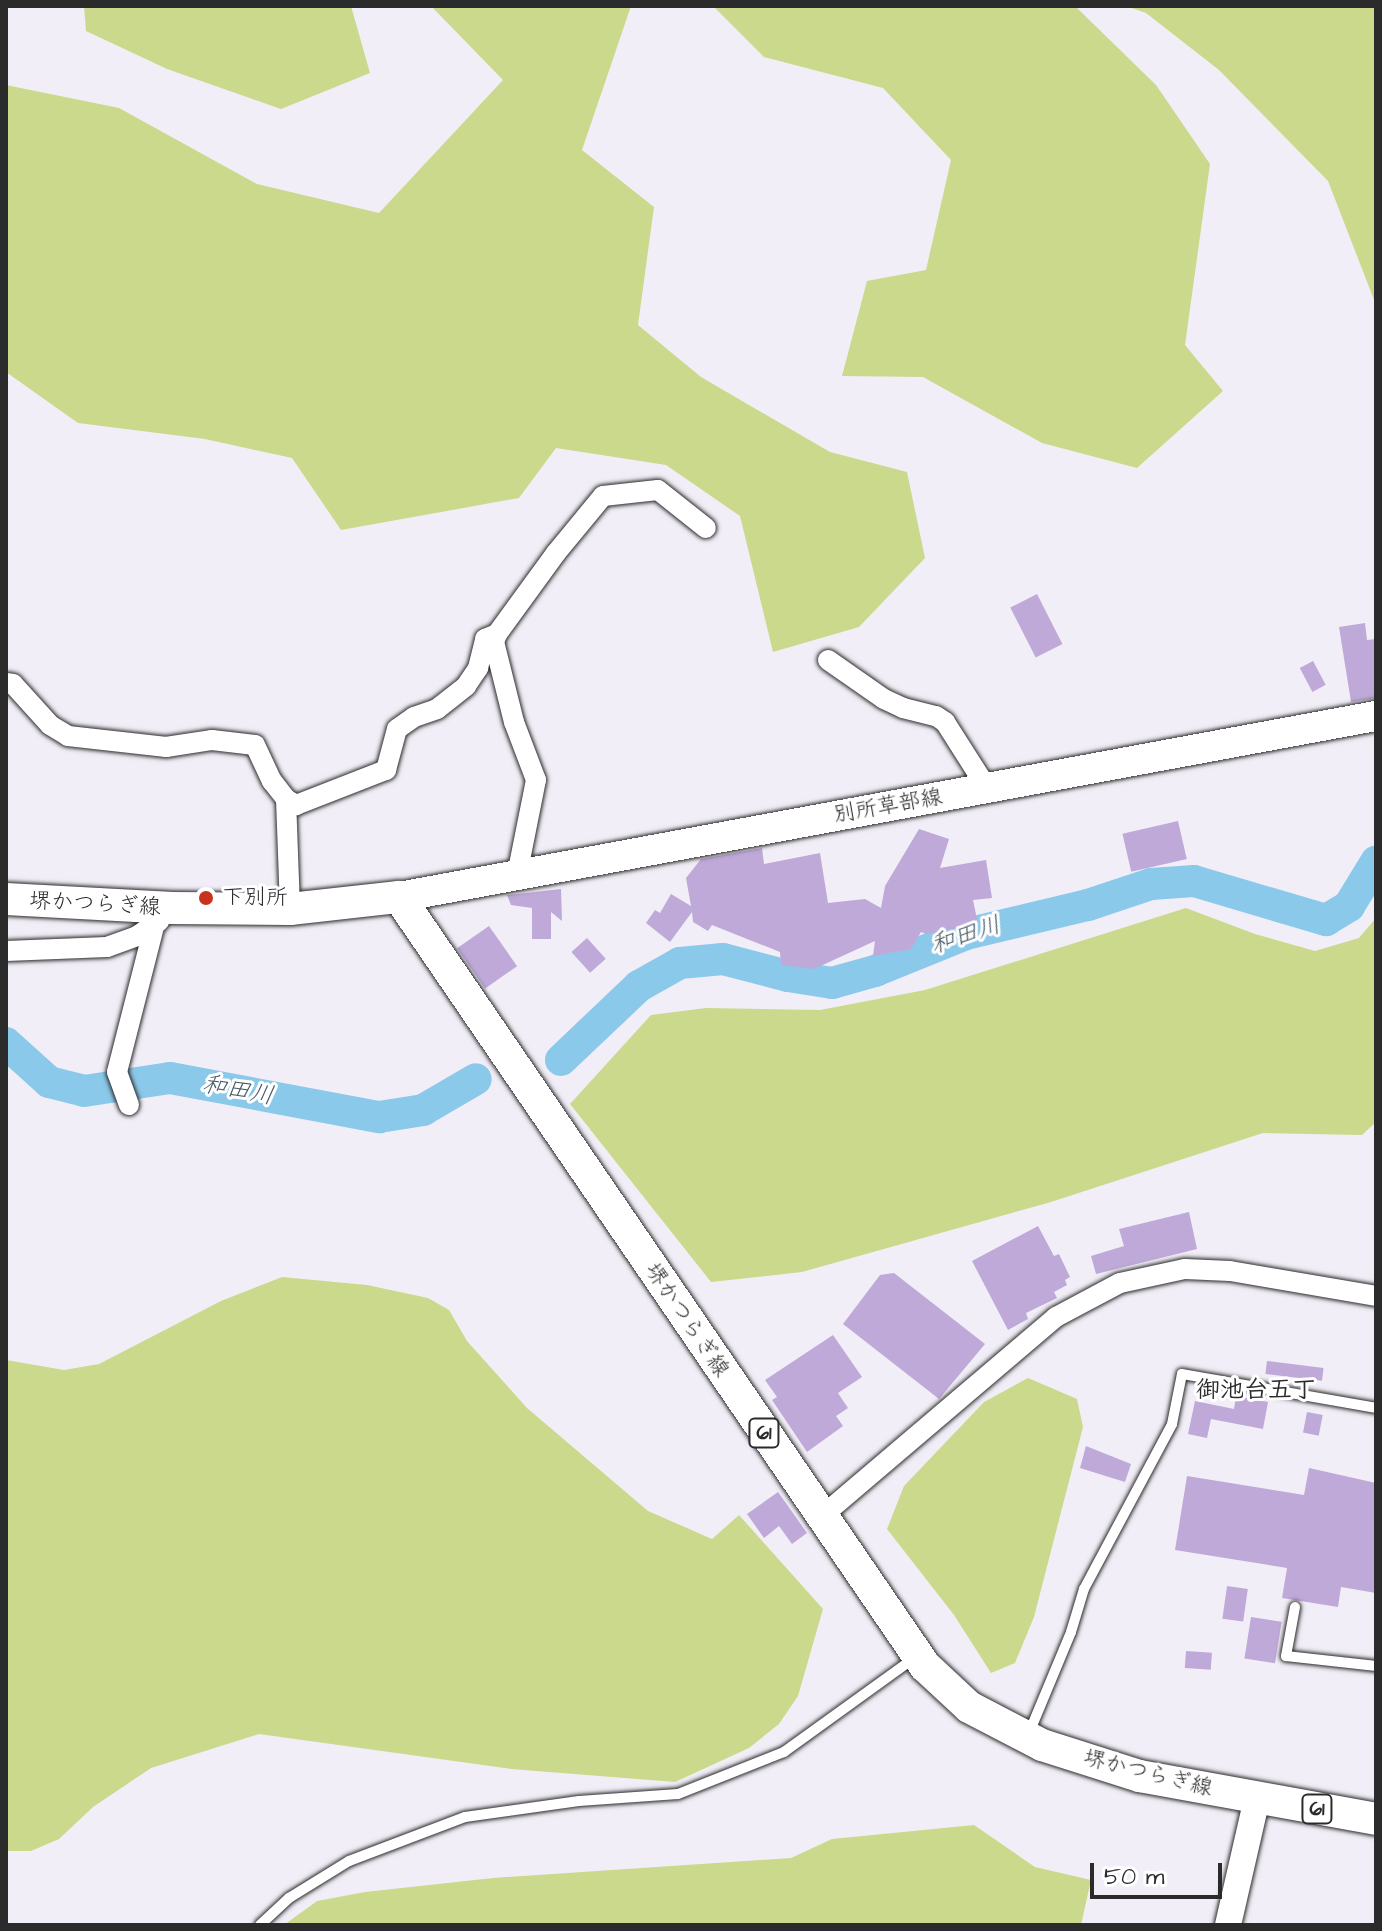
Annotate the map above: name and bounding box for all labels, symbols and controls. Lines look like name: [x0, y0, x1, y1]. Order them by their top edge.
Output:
street label: 別所草部線: [832, 783, 944, 829]
place label: 下別所: [222, 885, 288, 911]
street label: 堺かつらぎ線: [28, 887, 162, 921]
marker: 下別所: [197, 889, 215, 907]
water label: 和田川: [927, 911, 1005, 961]
water label: 和田川: [200, 1071, 276, 1111]
street label: 堺かつらぎ線: [639, 1258, 735, 1382]
district label: 御池台五丁: [1196, 1377, 1316, 1405]
road number: 61: [748, 1417, 780, 1449]
street label: 堺かつらぎ線: [1081, 1744, 1215, 1802]
road number: 61: [1301, 1793, 1333, 1825]
scale bar: [1094, 1847, 1226, 1897]
text: 50 m: [1104, 1860, 1164, 1894]

